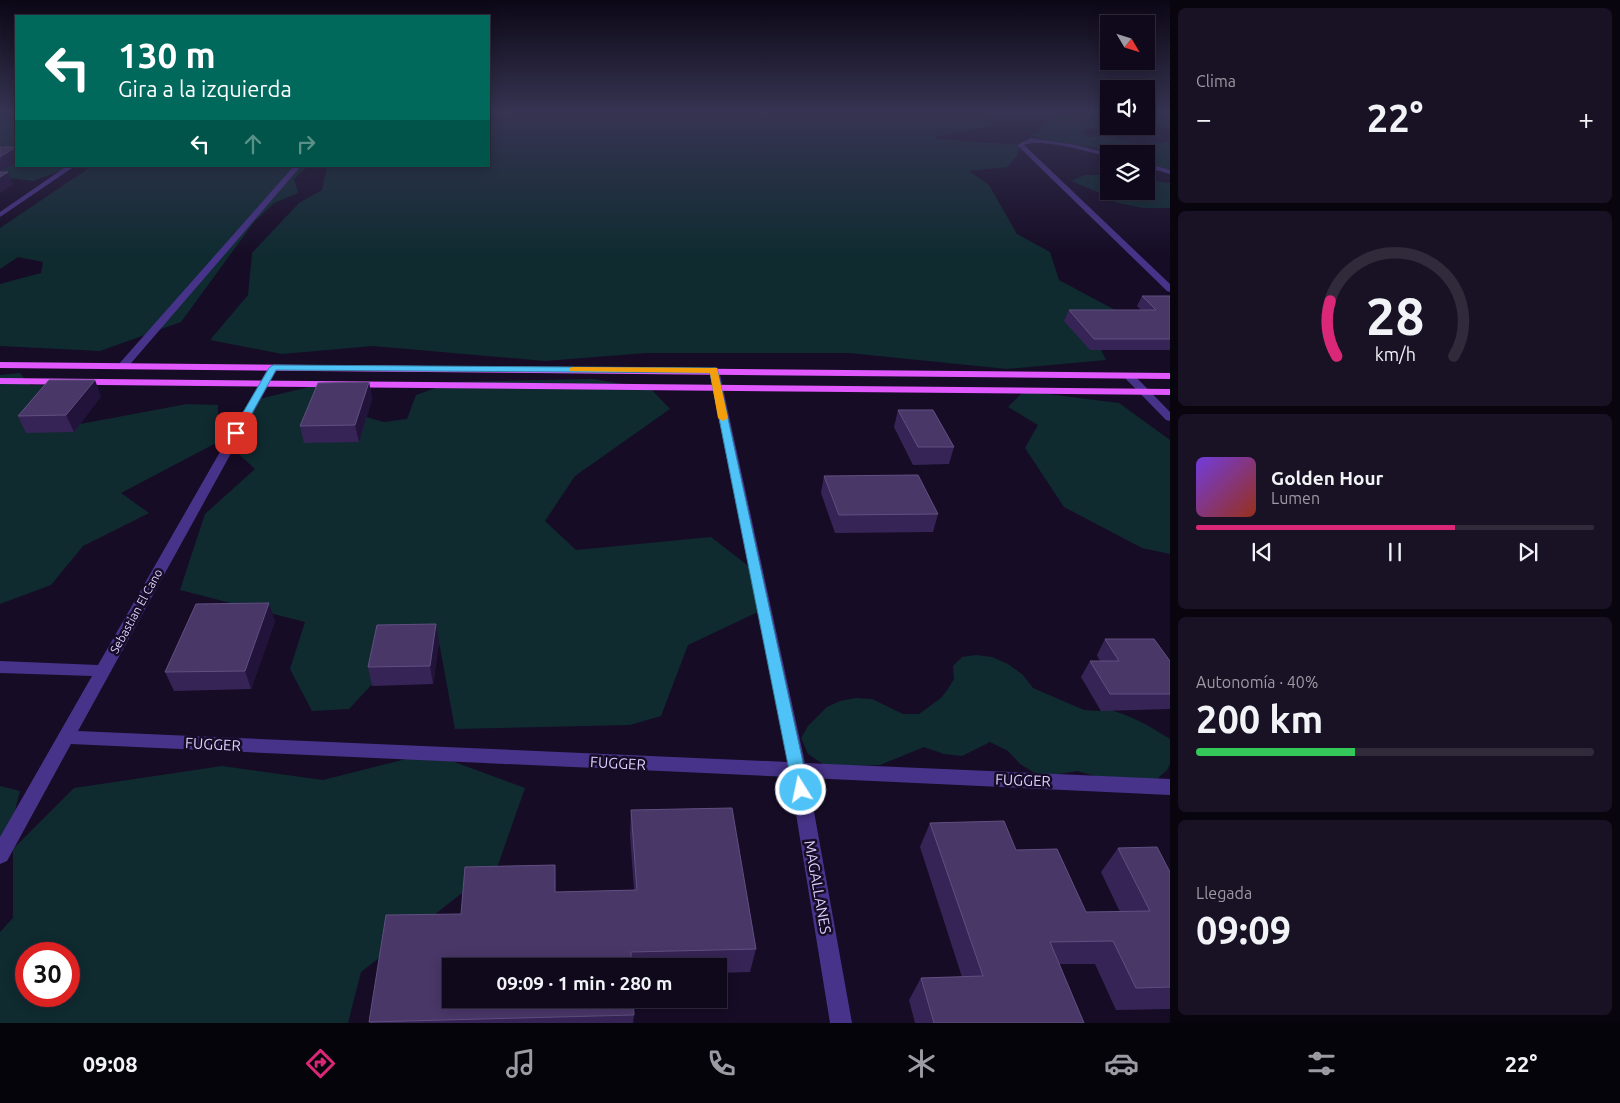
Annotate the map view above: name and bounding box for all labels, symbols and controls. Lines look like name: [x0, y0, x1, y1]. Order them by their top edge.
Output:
north arrow: [1100, 15, 1155, 70]
map controls: [1100, 15, 1155, 200]
icon: left: [35, 35, 100, 100]
text: 130 m: [118, 35, 216, 75]
text: Clima: [1196, 72, 1236, 90]
text: Gira a la izquierda: [118, 76, 292, 101]
button: sound: [1100, 80, 1155, 135]
text: 22°: [1367, 97, 1423, 139]
text: −: [1196, 103, 1212, 134]
text: +: [1578, 103, 1594, 134]
icon: left: [186, 130, 214, 158]
icon: ahead: [239, 130, 267, 158]
icon: right: [292, 130, 320, 158]
button: layers: [1100, 145, 1155, 200]
text: 28: [1366, 287, 1424, 345]
text: km/h: [1374, 344, 1416, 364]
pin: [215, 412, 257, 454]
icon: arrive: [222, 419, 250, 447]
text: Golden Hour: [1271, 467, 1383, 489]
text: Lumen: [1271, 489, 1320, 507]
icon: previous: [1248, 538, 1276, 566]
icon: pause: [1381, 538, 1409, 566]
icon: next: [1514, 538, 1542, 566]
street label: Sebastian El Cano: [107, 566, 165, 656]
text: Autonomía · 40%: [1196, 673, 1318, 691]
text: 200 km: [1196, 698, 1323, 740]
street label: FUGGER: [185, 734, 241, 754]
street label: FUGGER: [590, 753, 646, 773]
position arrow: [774, 763, 826, 815]
street label: FUGGER: [995, 771, 1051, 789]
street label: MAGALLANES: [801, 839, 835, 935]
text: Llegada: [1196, 884, 1252, 902]
text: 09:09: [1196, 909, 1291, 951]
speed limit sign: 30: [15, 942, 80, 1007]
text: 09:09 · 1 min · 280 m: [497, 972, 672, 994]
icon: directions: [303, 1046, 338, 1081]
icon: music: [503, 1046, 538, 1081]
icon: phone: [704, 1046, 739, 1081]
icon: climate: [904, 1046, 939, 1081]
icon: car: [1104, 1046, 1139, 1081]
icon: filters: [1304, 1046, 1339, 1081]
text: 09:08: [83, 1051, 138, 1076]
text: 22°: [1505, 1051, 1537, 1076]

